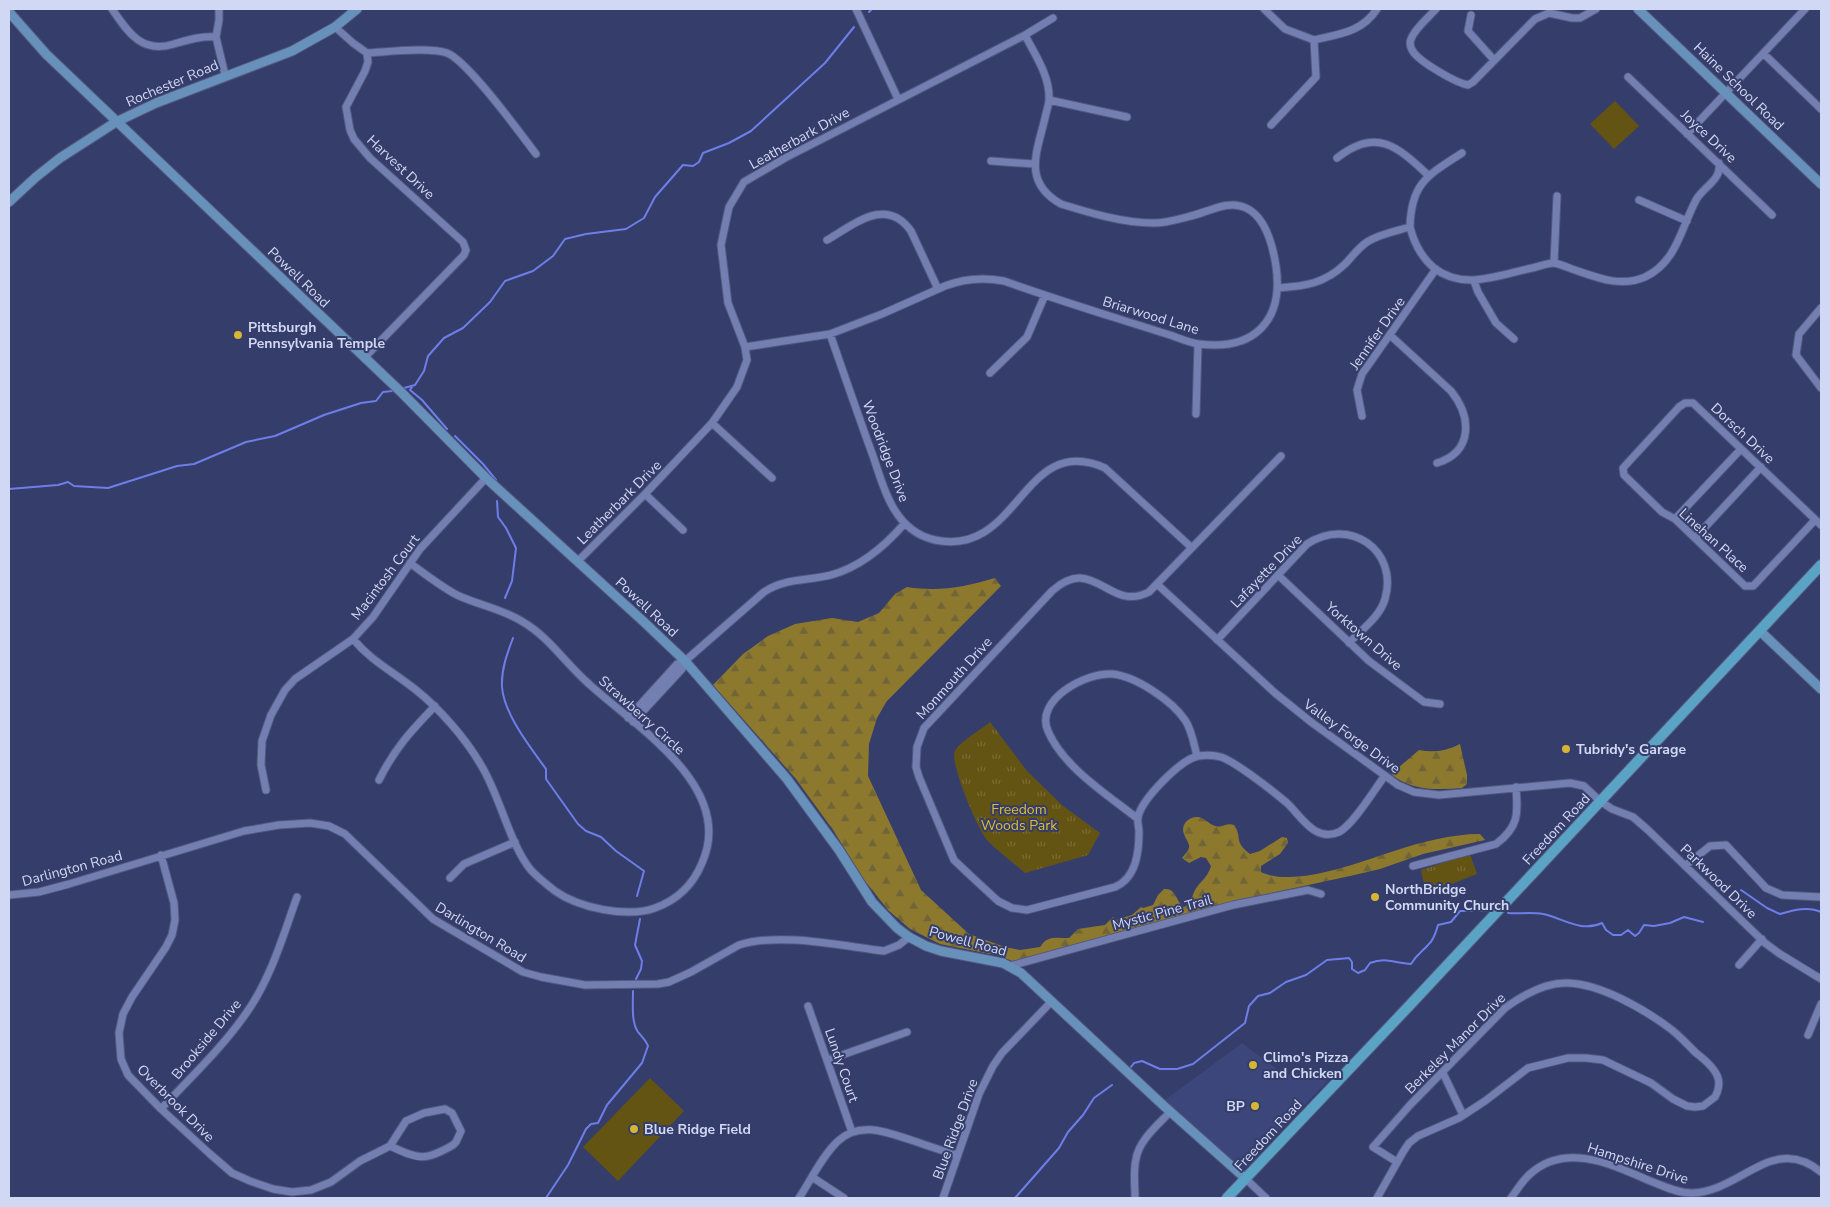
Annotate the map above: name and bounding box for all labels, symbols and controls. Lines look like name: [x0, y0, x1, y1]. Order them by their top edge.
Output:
street label: Haine School Road: [1689, 38, 1788, 135]
street label: Rochester Road: [123, 55, 221, 112]
street label: Leatherbark Drive: [746, 103, 853, 174]
street label: Joyce Drive: [1676, 105, 1741, 167]
street label: Harvest Drive: [363, 131, 439, 204]
street label: Powell Road: [263, 243, 334, 312]
street label: Briarwood Lane: [1100, 292, 1201, 339]
street label: Jennifer Drive: [1345, 293, 1410, 374]
place label: Pittsburgh Pennsylvania Temple: [248, 318, 385, 353]
marker: Pittsburgh Pennsylvania Temple: [232, 329, 244, 341]
street label: Woodridge Drive: [857, 398, 914, 505]
street label: Dorsch Drive: [1707, 399, 1779, 468]
street label: Leatherbark Drive: [573, 456, 666, 549]
street label: Linehan Place: [1675, 504, 1752, 577]
street label: Macintosh Court: [347, 530, 424, 624]
street label: Lafayette Drive: [1226, 530, 1306, 612]
street label: Powell Road: [611, 573, 682, 642]
street label: Yorktown Drive: [1320, 597, 1406, 675]
street label: Monmouth Drive: [912, 633, 997, 724]
street label: Strawberry Circle: [594, 672, 689, 759]
street label: Valley Forge Drive: [1299, 694, 1404, 778]
place label: Tubridy's Garage: [1576, 740, 1686, 759]
marker: Tubridy's Garage: [1560, 743, 1572, 755]
street label: Freedom Road: [1518, 789, 1594, 869]
park label: Freedom Woods Park: [981, 800, 1058, 835]
street label: Parkwood Drive: [1676, 840, 1761, 923]
street label: Darlington Road: [20, 846, 124, 891]
place label: NorthBridge Community Church: [1385, 880, 1509, 915]
street label: Mystic Pine Trail: [1110, 890, 1215, 935]
marker: NorthBridge Community Church: [1369, 891, 1381, 903]
street label: Darlington Road: [432, 898, 530, 967]
street label: Powell Road: [927, 922, 1009, 961]
street label: Berkeley Manor Drive: [1401, 989, 1510, 1098]
street label: Brookside Drive: [167, 995, 246, 1083]
street label: Lundy Court: [820, 1026, 863, 1105]
place label: Climo's Pizza and Chicken: [1263, 1048, 1348, 1083]
marker: Climo's Pizza and Chicken: [1247, 1059, 1259, 1071]
street label: Overbrook Drive: [133, 1060, 219, 1146]
street label: Blue Ridge Drive: [928, 1076, 982, 1182]
street label: Freedom Road: [1230, 1095, 1306, 1175]
place label: BP: [1226, 1097, 1245, 1116]
marker: BP: [1249, 1100, 1261, 1112]
place label: Blue Ridge Field: [644, 1120, 751, 1139]
marker: Blue Ridge Field: [628, 1123, 640, 1135]
street label: Hampshire Drive: [1585, 1138, 1691, 1189]

